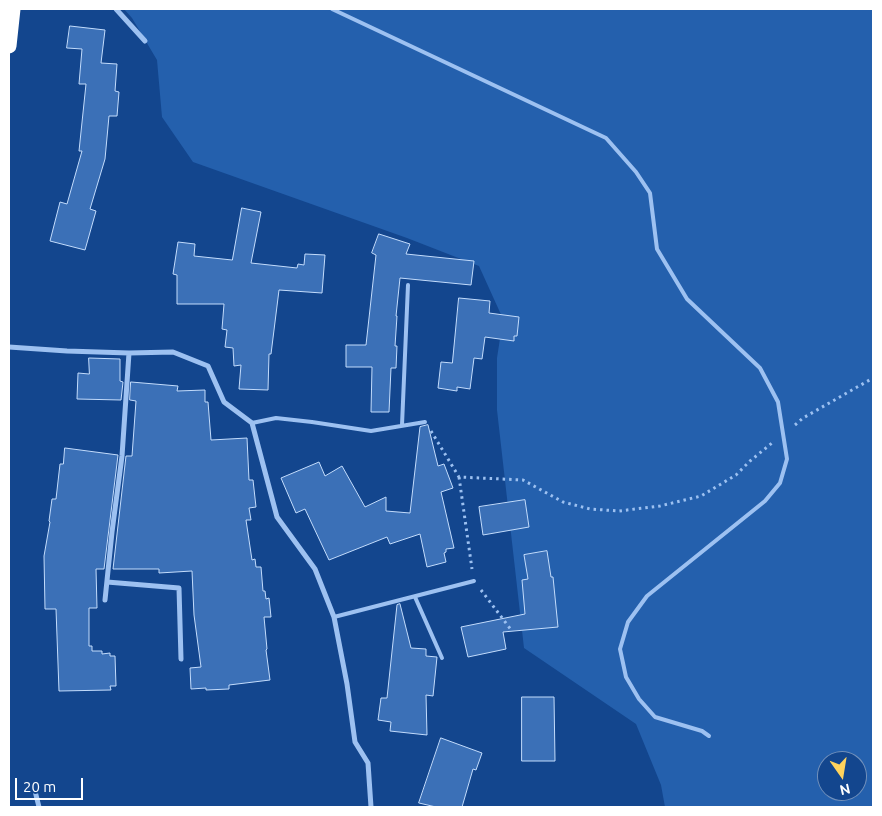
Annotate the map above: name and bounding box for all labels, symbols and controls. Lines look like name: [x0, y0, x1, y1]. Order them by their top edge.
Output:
north arrow: [817, 751, 867, 801]
scale bar: [18, 768, 85, 800]
text: 20 m: [23, 778, 56, 795]
text: N: [838, 781, 852, 799]

